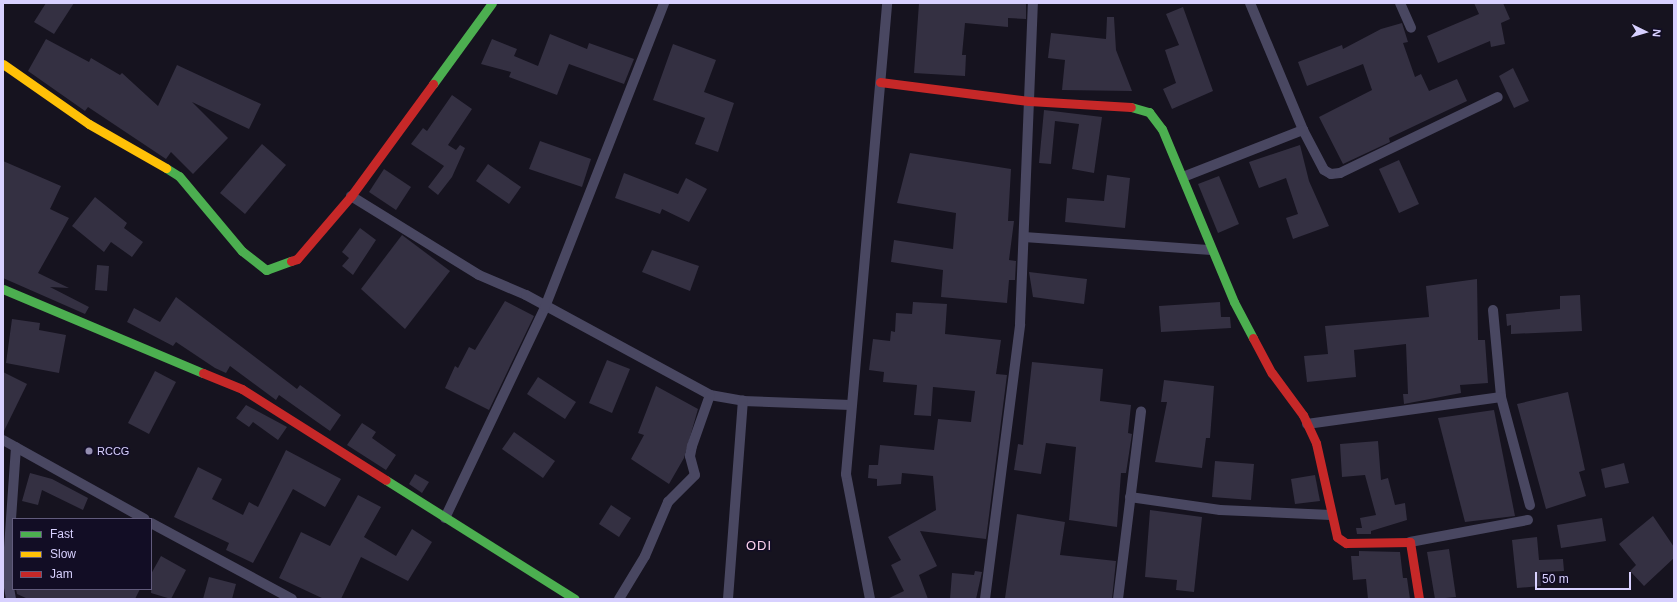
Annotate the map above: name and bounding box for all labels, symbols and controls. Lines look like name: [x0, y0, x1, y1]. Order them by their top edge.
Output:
north arrow: [1625, 12, 1665, 52]
text: N: [1651, 29, 1663, 38]
place label: RCCG: [97, 444, 129, 458]
marker: RCCG: [84, 446, 94, 456]
legend: [12, 518, 152, 590]
text: Fast: [50, 527, 73, 541]
district label: ODI: [746, 538, 772, 554]
text: Slow: [50, 547, 76, 561]
scale bar: [1537, 564, 1633, 590]
text: Jam: [50, 567, 73, 581]
text: 50 m: [1542, 572, 1569, 586]

